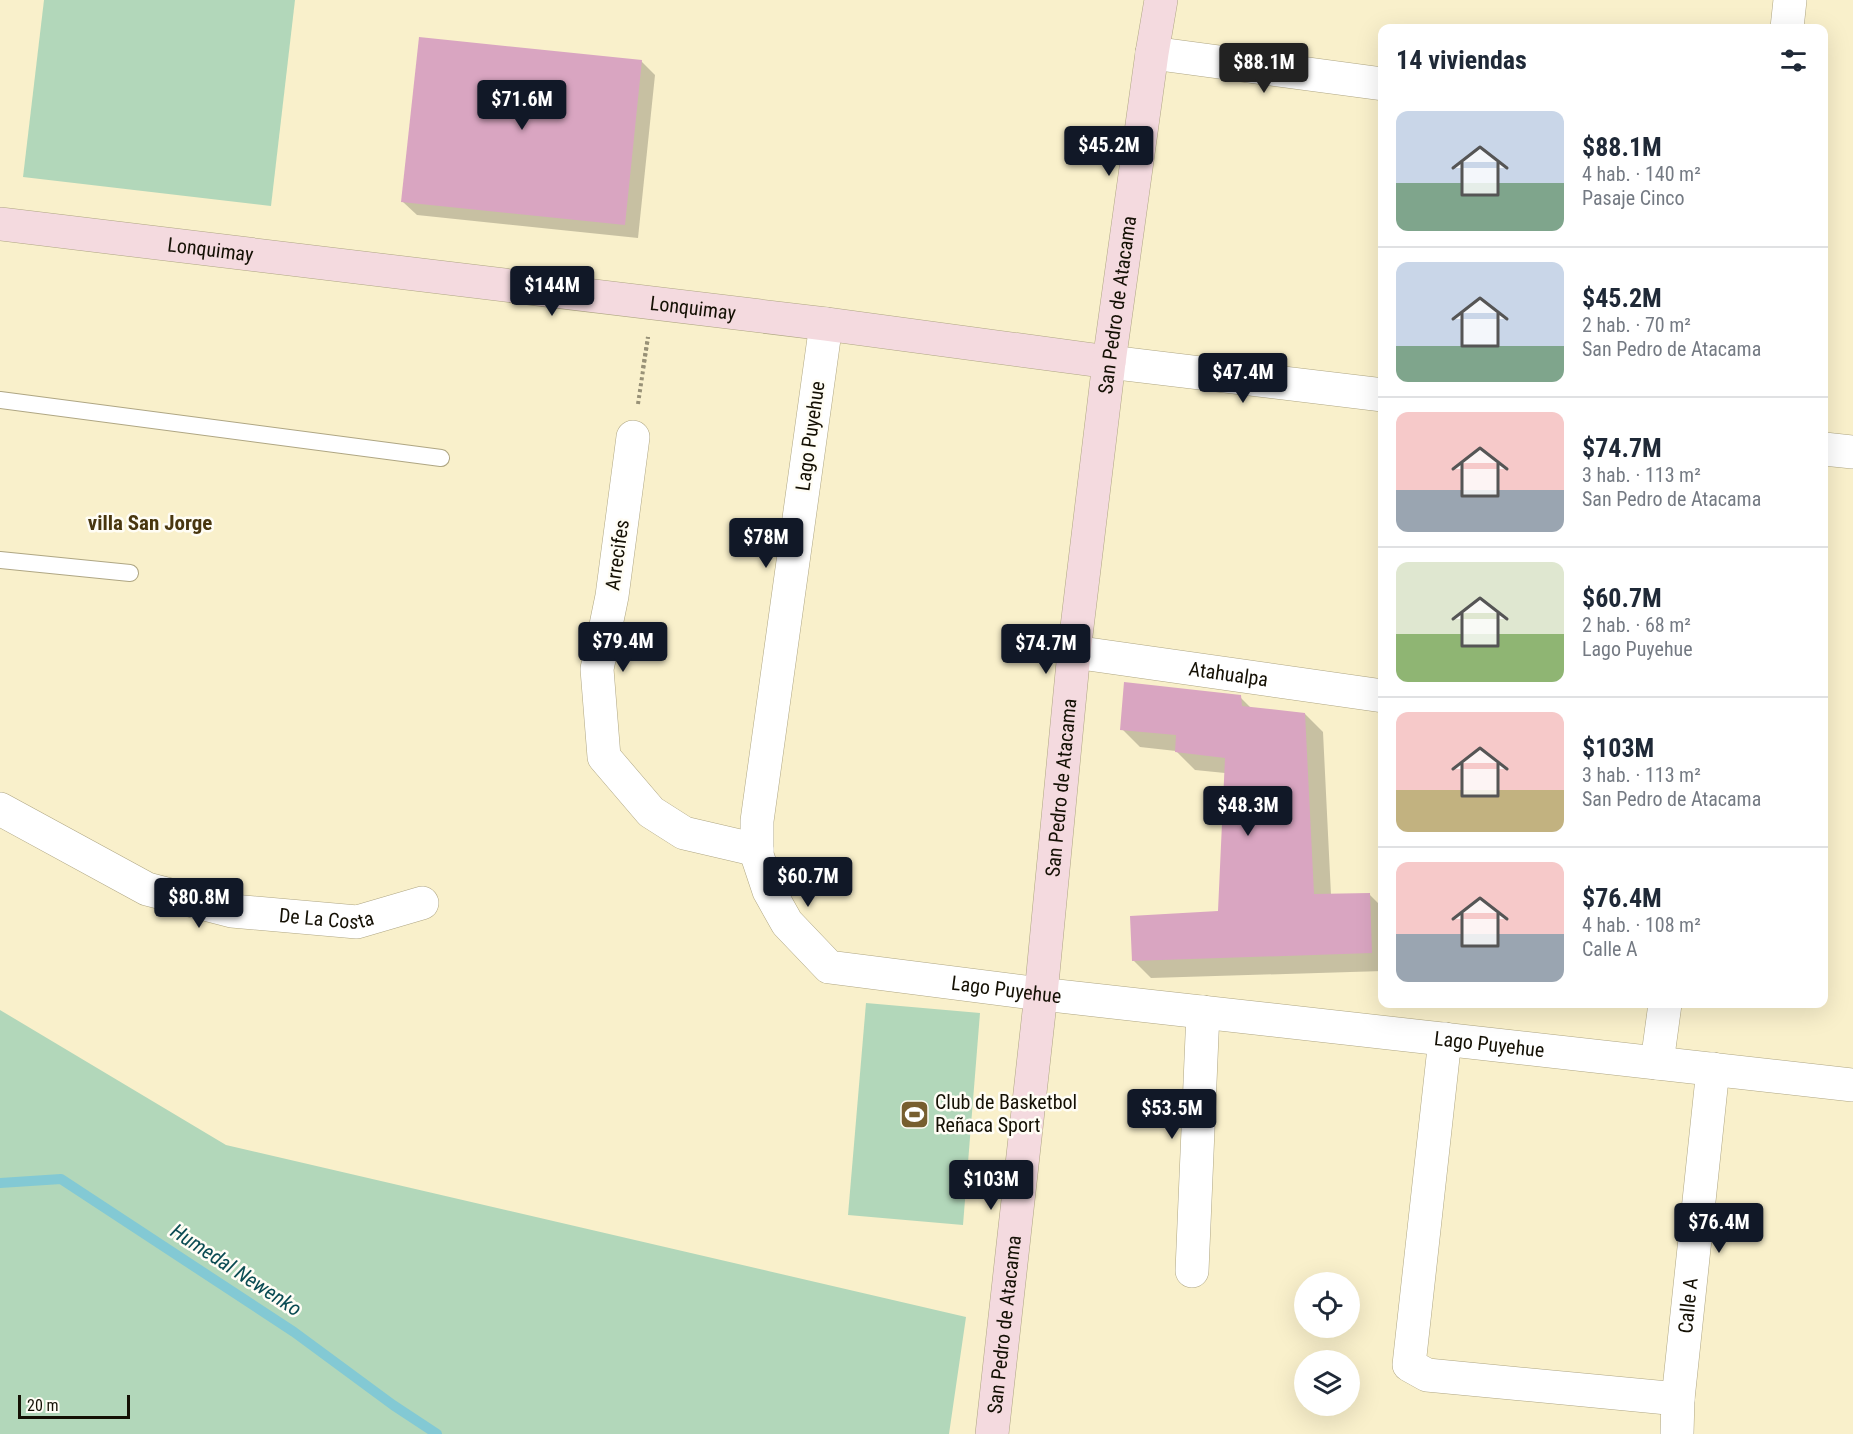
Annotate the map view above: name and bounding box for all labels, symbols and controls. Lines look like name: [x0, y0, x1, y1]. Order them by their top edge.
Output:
pin: $88.1M: [1215, 43, 1313, 94]
icon: filters: [1777, 44, 1810, 77]
text: 14 viviendas: [1396, 45, 1527, 75]
text: $88.1M: [1233, 50, 1295, 74]
pin: $71.6M: [473, 80, 571, 131]
text: $71.6M: [491, 87, 553, 111]
pin: $45.2M: [1060, 126, 1158, 177]
text: $88.1M: [1582, 132, 1662, 162]
text: $45.2M: [1078, 133, 1140, 157]
icon: home: [1444, 135, 1516, 207]
text: 4 hab. · 140 m²: [1582, 162, 1701, 186]
text: Pasaje Cinco: [1582, 186, 1685, 210]
street label: San Pedro de Atacama: [1093, 214, 1141, 395]
street label: Lonquimay: [166, 232, 255, 267]
pin: $144M: [510, 266, 594, 317]
text: $144M: [524, 273, 580, 297]
text: $45.2M: [1582, 283, 1662, 313]
icon: home: [1444, 286, 1516, 358]
street label: Lonquimay: [649, 291, 737, 325]
text: 2 hab. · 70 m²: [1582, 313, 1691, 337]
text: San Pedro de Atacama: [1582, 337, 1761, 361]
pin: $47.4M: [1194, 353, 1292, 404]
text: $47.4M: [1212, 360, 1274, 384]
street label: Lago Puyehue: [790, 380, 830, 492]
text: $74.7M: [1582, 433, 1662, 463]
icon: home: [1444, 436, 1516, 508]
text: 3 hab. · 113 m²: [1582, 463, 1701, 487]
text: San Pedro de Atacama: [1582, 487, 1761, 511]
district label: villa San Jorge: [88, 511, 212, 535]
street label: Arrecifes: [600, 518, 634, 592]
pin: $78M: [730, 518, 802, 569]
text: $78M: [743, 525, 789, 549]
text: $60.7M: [1582, 583, 1662, 613]
icon: home: [1444, 586, 1516, 658]
text: 2 hab. · 68 m²: [1582, 613, 1691, 637]
pin: $79.4M: [574, 622, 672, 673]
pin: $74.7M: [997, 624, 1095, 675]
text: $79.4M: [592, 629, 654, 653]
text: $74.7M: [1015, 631, 1077, 655]
text: Lago Puyehue: [1582, 637, 1693, 661]
street label: Atahualpa: [1187, 656, 1270, 692]
street label: San Pedro de Atacama: [1040, 697, 1081, 878]
text: $103M: [1582, 733, 1654, 763]
icon: home: [1444, 736, 1516, 808]
text: 3 hab. · 113 m²: [1582, 763, 1701, 787]
pin: $48.3M: [1199, 786, 1297, 837]
text: San Pedro de Atacama: [1582, 787, 1761, 811]
text: $48.3M: [1217, 793, 1279, 817]
pin: $60.7M: [759, 857, 857, 908]
text: $60.7M: [777, 864, 839, 888]
pin: $80.8M: [150, 878, 248, 929]
text: $76.4M: [1582, 883, 1662, 913]
text: $80.8M: [168, 885, 230, 909]
icon: home: [1444, 886, 1516, 958]
street label: De La Costa: [278, 903, 377, 934]
text: 4 hab. · 108 m²: [1582, 913, 1701, 937]
text: Calle A: [1582, 937, 1638, 961]
street label: Lago Puyehue: [950, 971, 1063, 1008]
street label: Lago Puyehue: [1433, 1026, 1546, 1062]
pin: $53.5M: [1123, 1089, 1221, 1140]
place label: Club de Basketbol Reñaca Sport: [935, 1090, 1077, 1137]
text: $53.5M: [1141, 1096, 1203, 1120]
sports icon: Club de Basketbol Reñaca Sport: [898, 1098, 930, 1130]
pin: $103M: [949, 1160, 1033, 1211]
text: $103M: [963, 1167, 1019, 1191]
pin: $76.4M: [1670, 1203, 1768, 1254]
text: $76.4M: [1688, 1210, 1750, 1234]
water label: Humedal Newenko: [166, 1219, 306, 1321]
street label: San Pedro de Atacama: [982, 1234, 1026, 1415]
map controls: [1294, 1272, 1360, 1416]
button: locate: [1294, 1272, 1360, 1338]
street label: Calle A: [1673, 1276, 1703, 1334]
button: layers: [1294, 1350, 1360, 1416]
scale bar: [18, 1392, 130, 1420]
text: 20 m: [27, 1396, 59, 1415]

